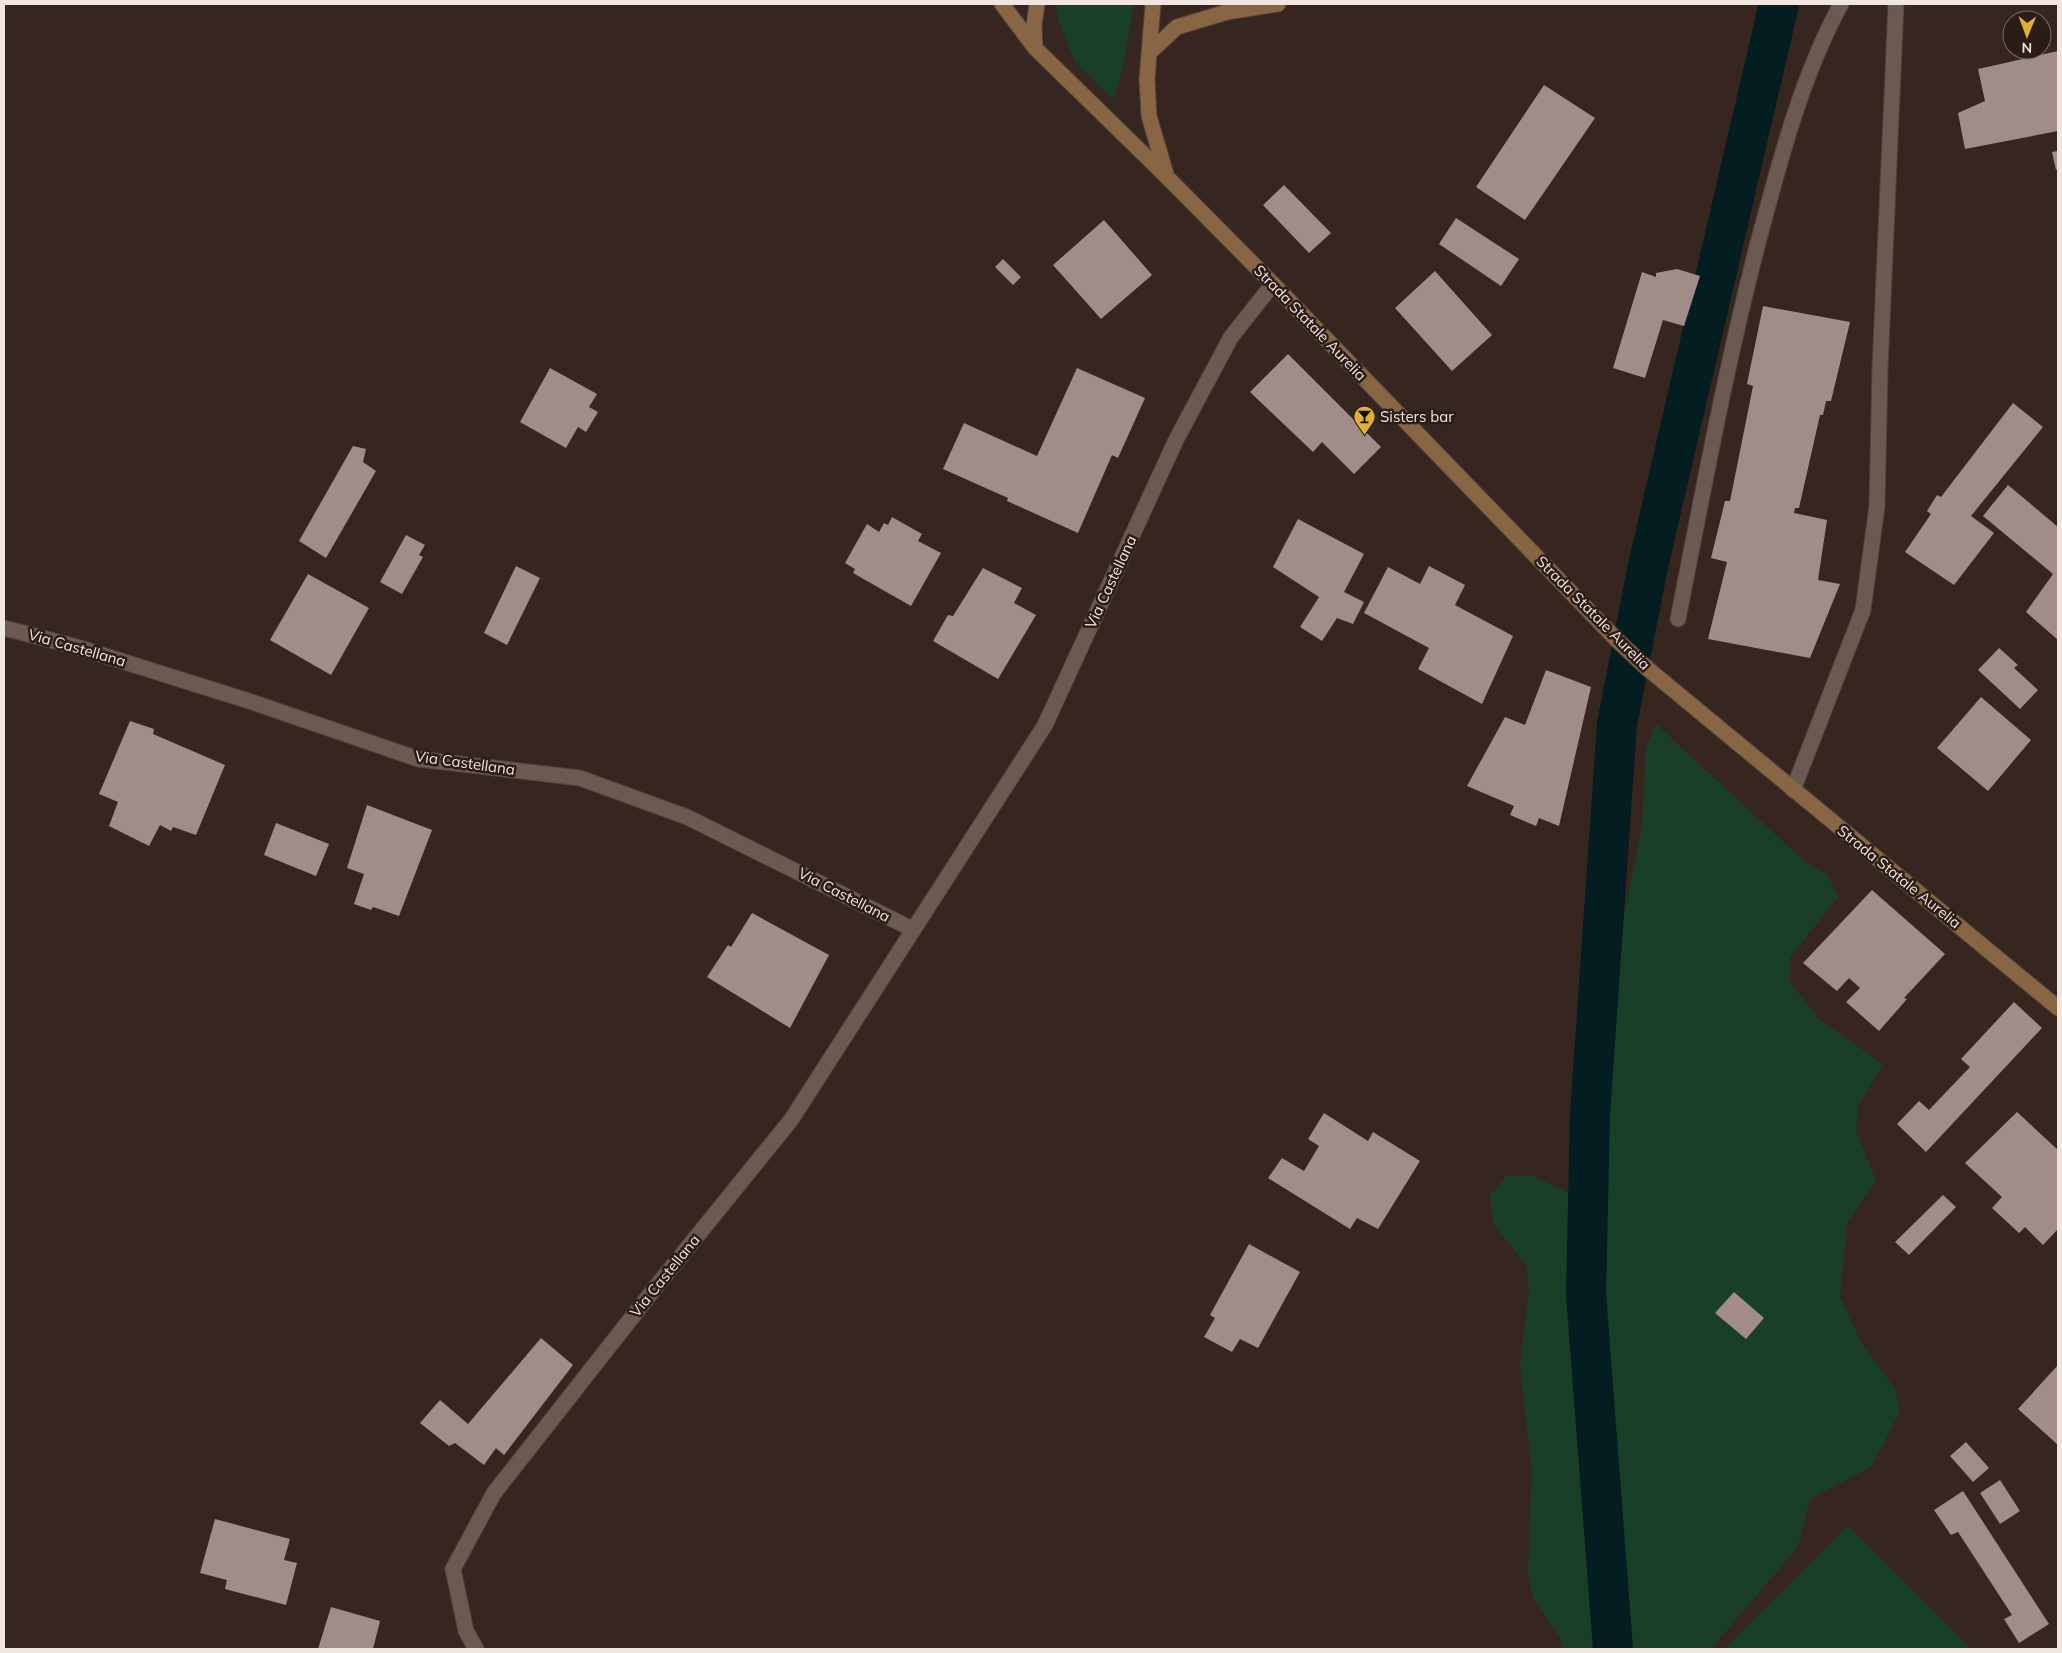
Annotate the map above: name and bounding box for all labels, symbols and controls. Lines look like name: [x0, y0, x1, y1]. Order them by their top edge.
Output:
north arrow: [2002, 10, 2052, 60]
text: N: [2021, 39, 2032, 57]
street label: Strada Statale Aurelia: [1250, 261, 1371, 385]
bar icon: Sisters bar: [1352, 405, 1376, 436]
place label: Sisters bar: [1380, 407, 1454, 426]
street label: Via Castellana: [1081, 532, 1140, 631]
street label: Strada Statale Aurelia: [1532, 552, 1654, 674]
street label: Via Castellana: [26, 625, 128, 671]
street label: Via Castellana: [414, 746, 516, 779]
street label: Strada Statale Aurelia: [1834, 821, 1965, 932]
street label: Via Castellana: [795, 863, 893, 926]
street label: Via Castellana: [626, 1231, 704, 1321]

